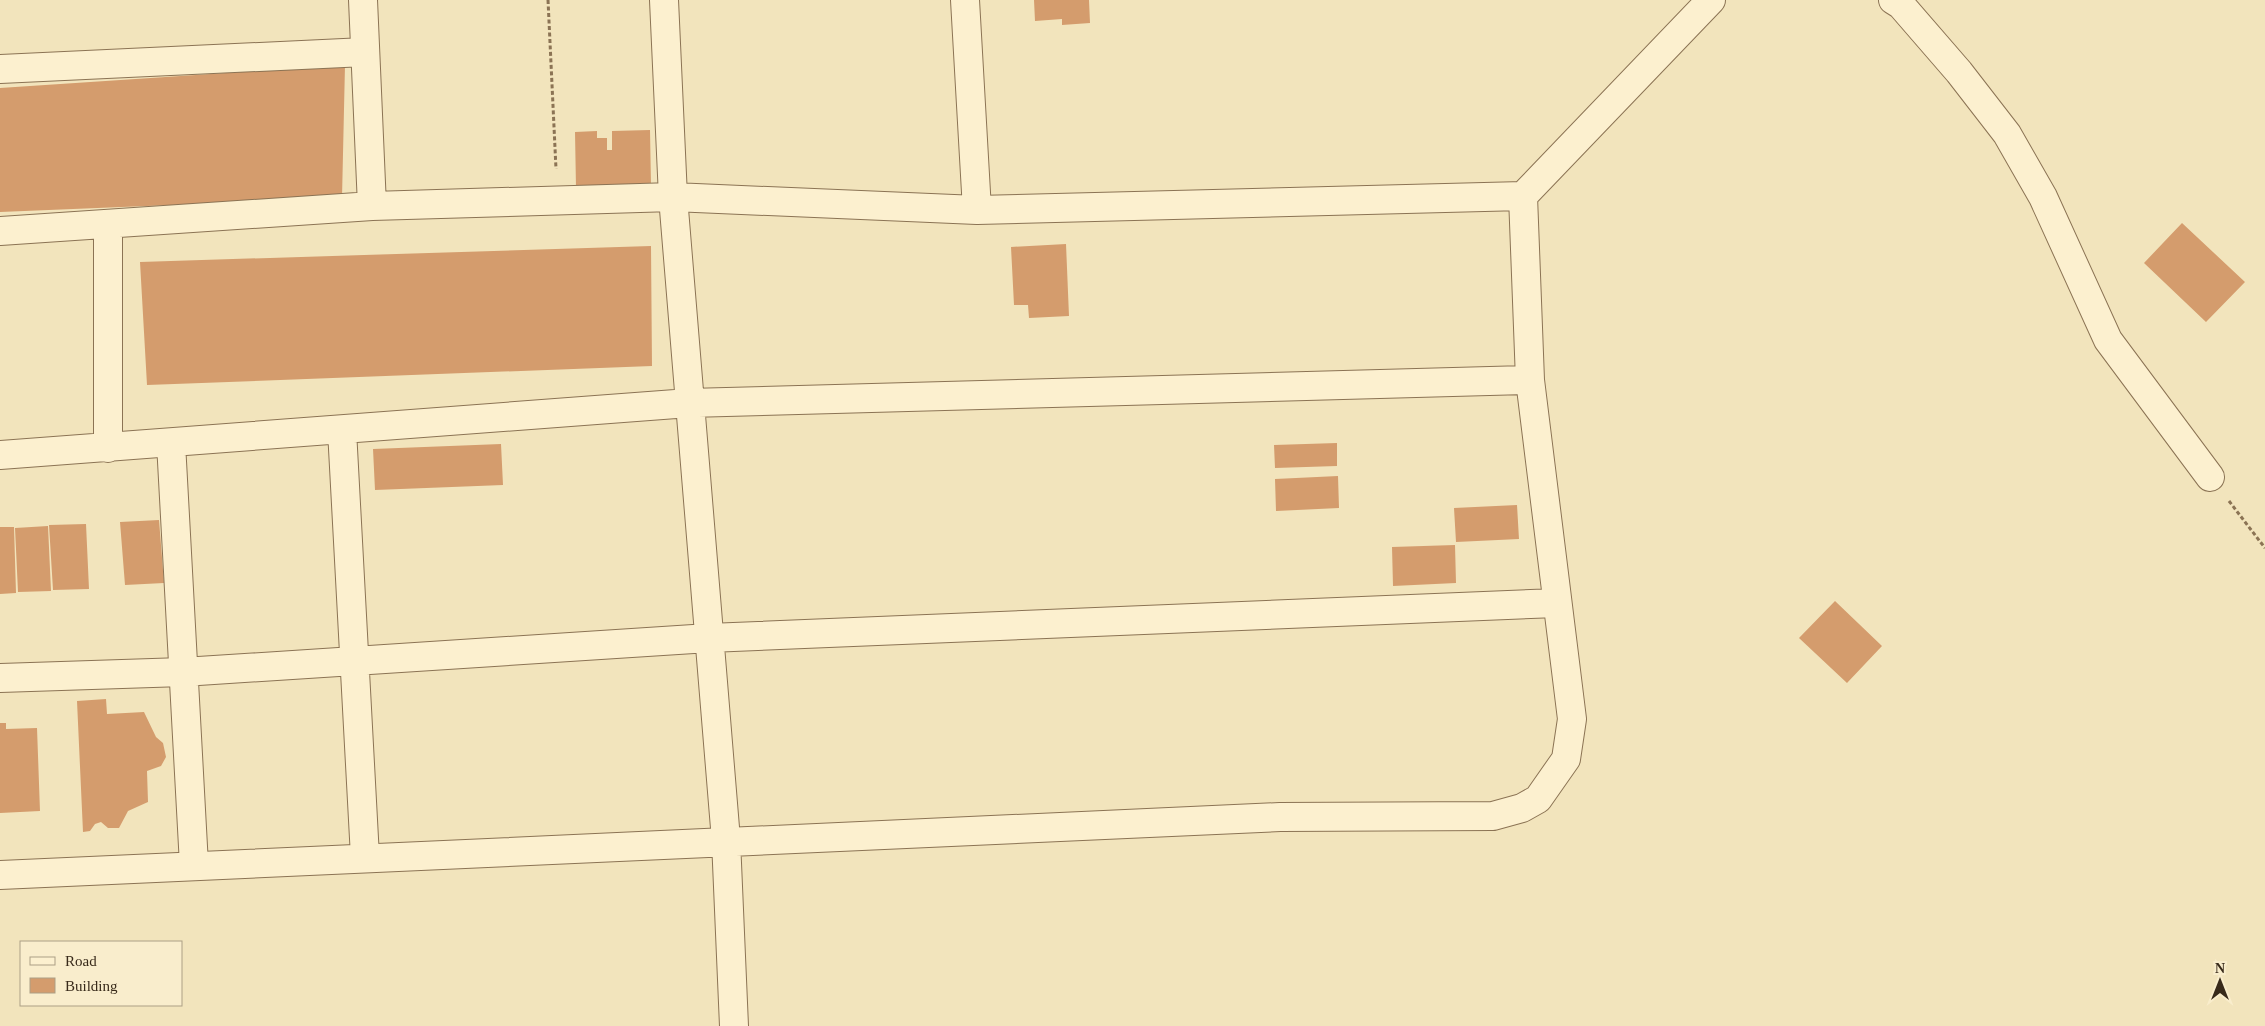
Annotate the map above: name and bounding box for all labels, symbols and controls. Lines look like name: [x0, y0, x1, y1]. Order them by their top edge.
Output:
legend: [20, 941, 182, 1006]
text: Road: [65, 953, 97, 969]
north arrow: [2195, 956, 2245, 1006]
text: N: [2215, 961, 2225, 976]
text: Building: [65, 978, 118, 994]

